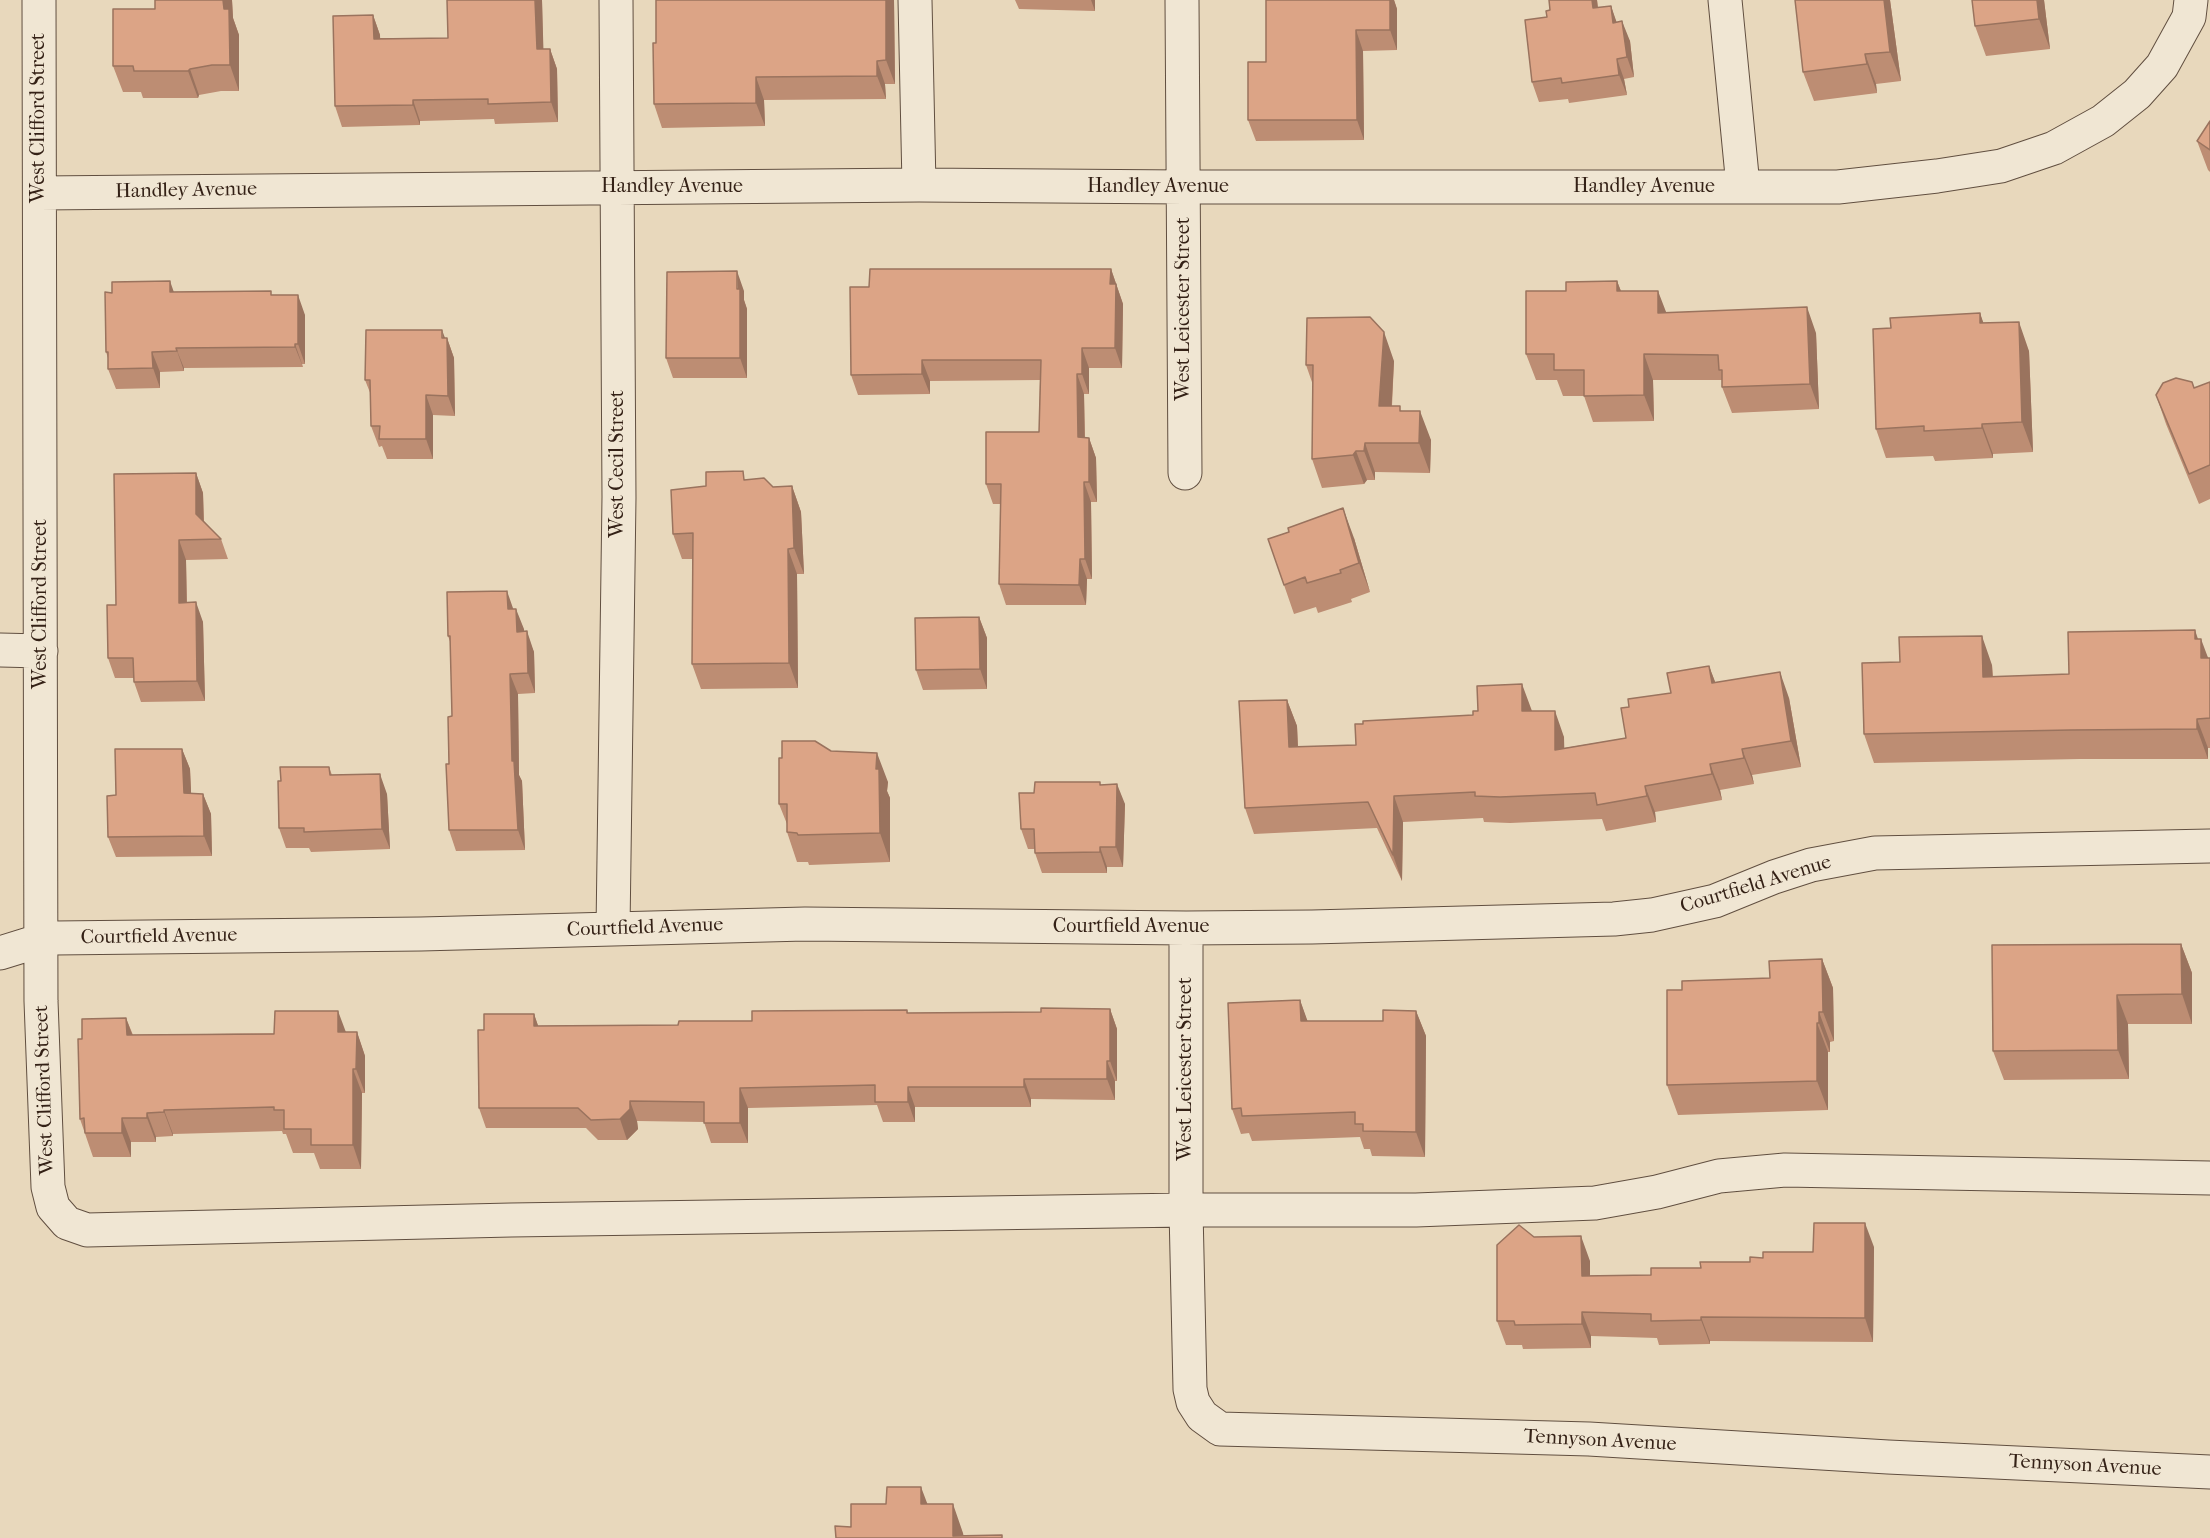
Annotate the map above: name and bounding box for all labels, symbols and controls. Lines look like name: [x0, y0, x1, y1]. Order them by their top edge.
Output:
street label: West Clifford Street: [27, 33, 51, 203]
street label: Handley Avenue: [601, 175, 743, 199]
street label: Handley Avenue: [1087, 175, 1229, 199]
street label: Handley Avenue: [1573, 175, 1715, 199]
street label: Handley Avenue: [115, 178, 257, 204]
street label: West Leicester Street: [1172, 217, 1196, 401]
street label: West Cecil Street: [606, 390, 630, 538]
street label: West Clifford Street: [29, 519, 53, 689]
street label: Courtfield Avenue: [1678, 851, 1834, 919]
street label: Courtfield Avenue: [566, 913, 724, 943]
street label: Courtfield Avenue: [1053, 915, 1209, 939]
street label: Courtfield Avenue: [81, 924, 237, 950]
street label: West Leicester Street: [1174, 977, 1198, 1161]
street label: West Clifford Street: [30, 1005, 60, 1175]
street label: Tennyson Avenue: [1523, 1425, 1677, 1457]
street label: Tennyson Avenue: [2008, 1450, 2162, 1482]

